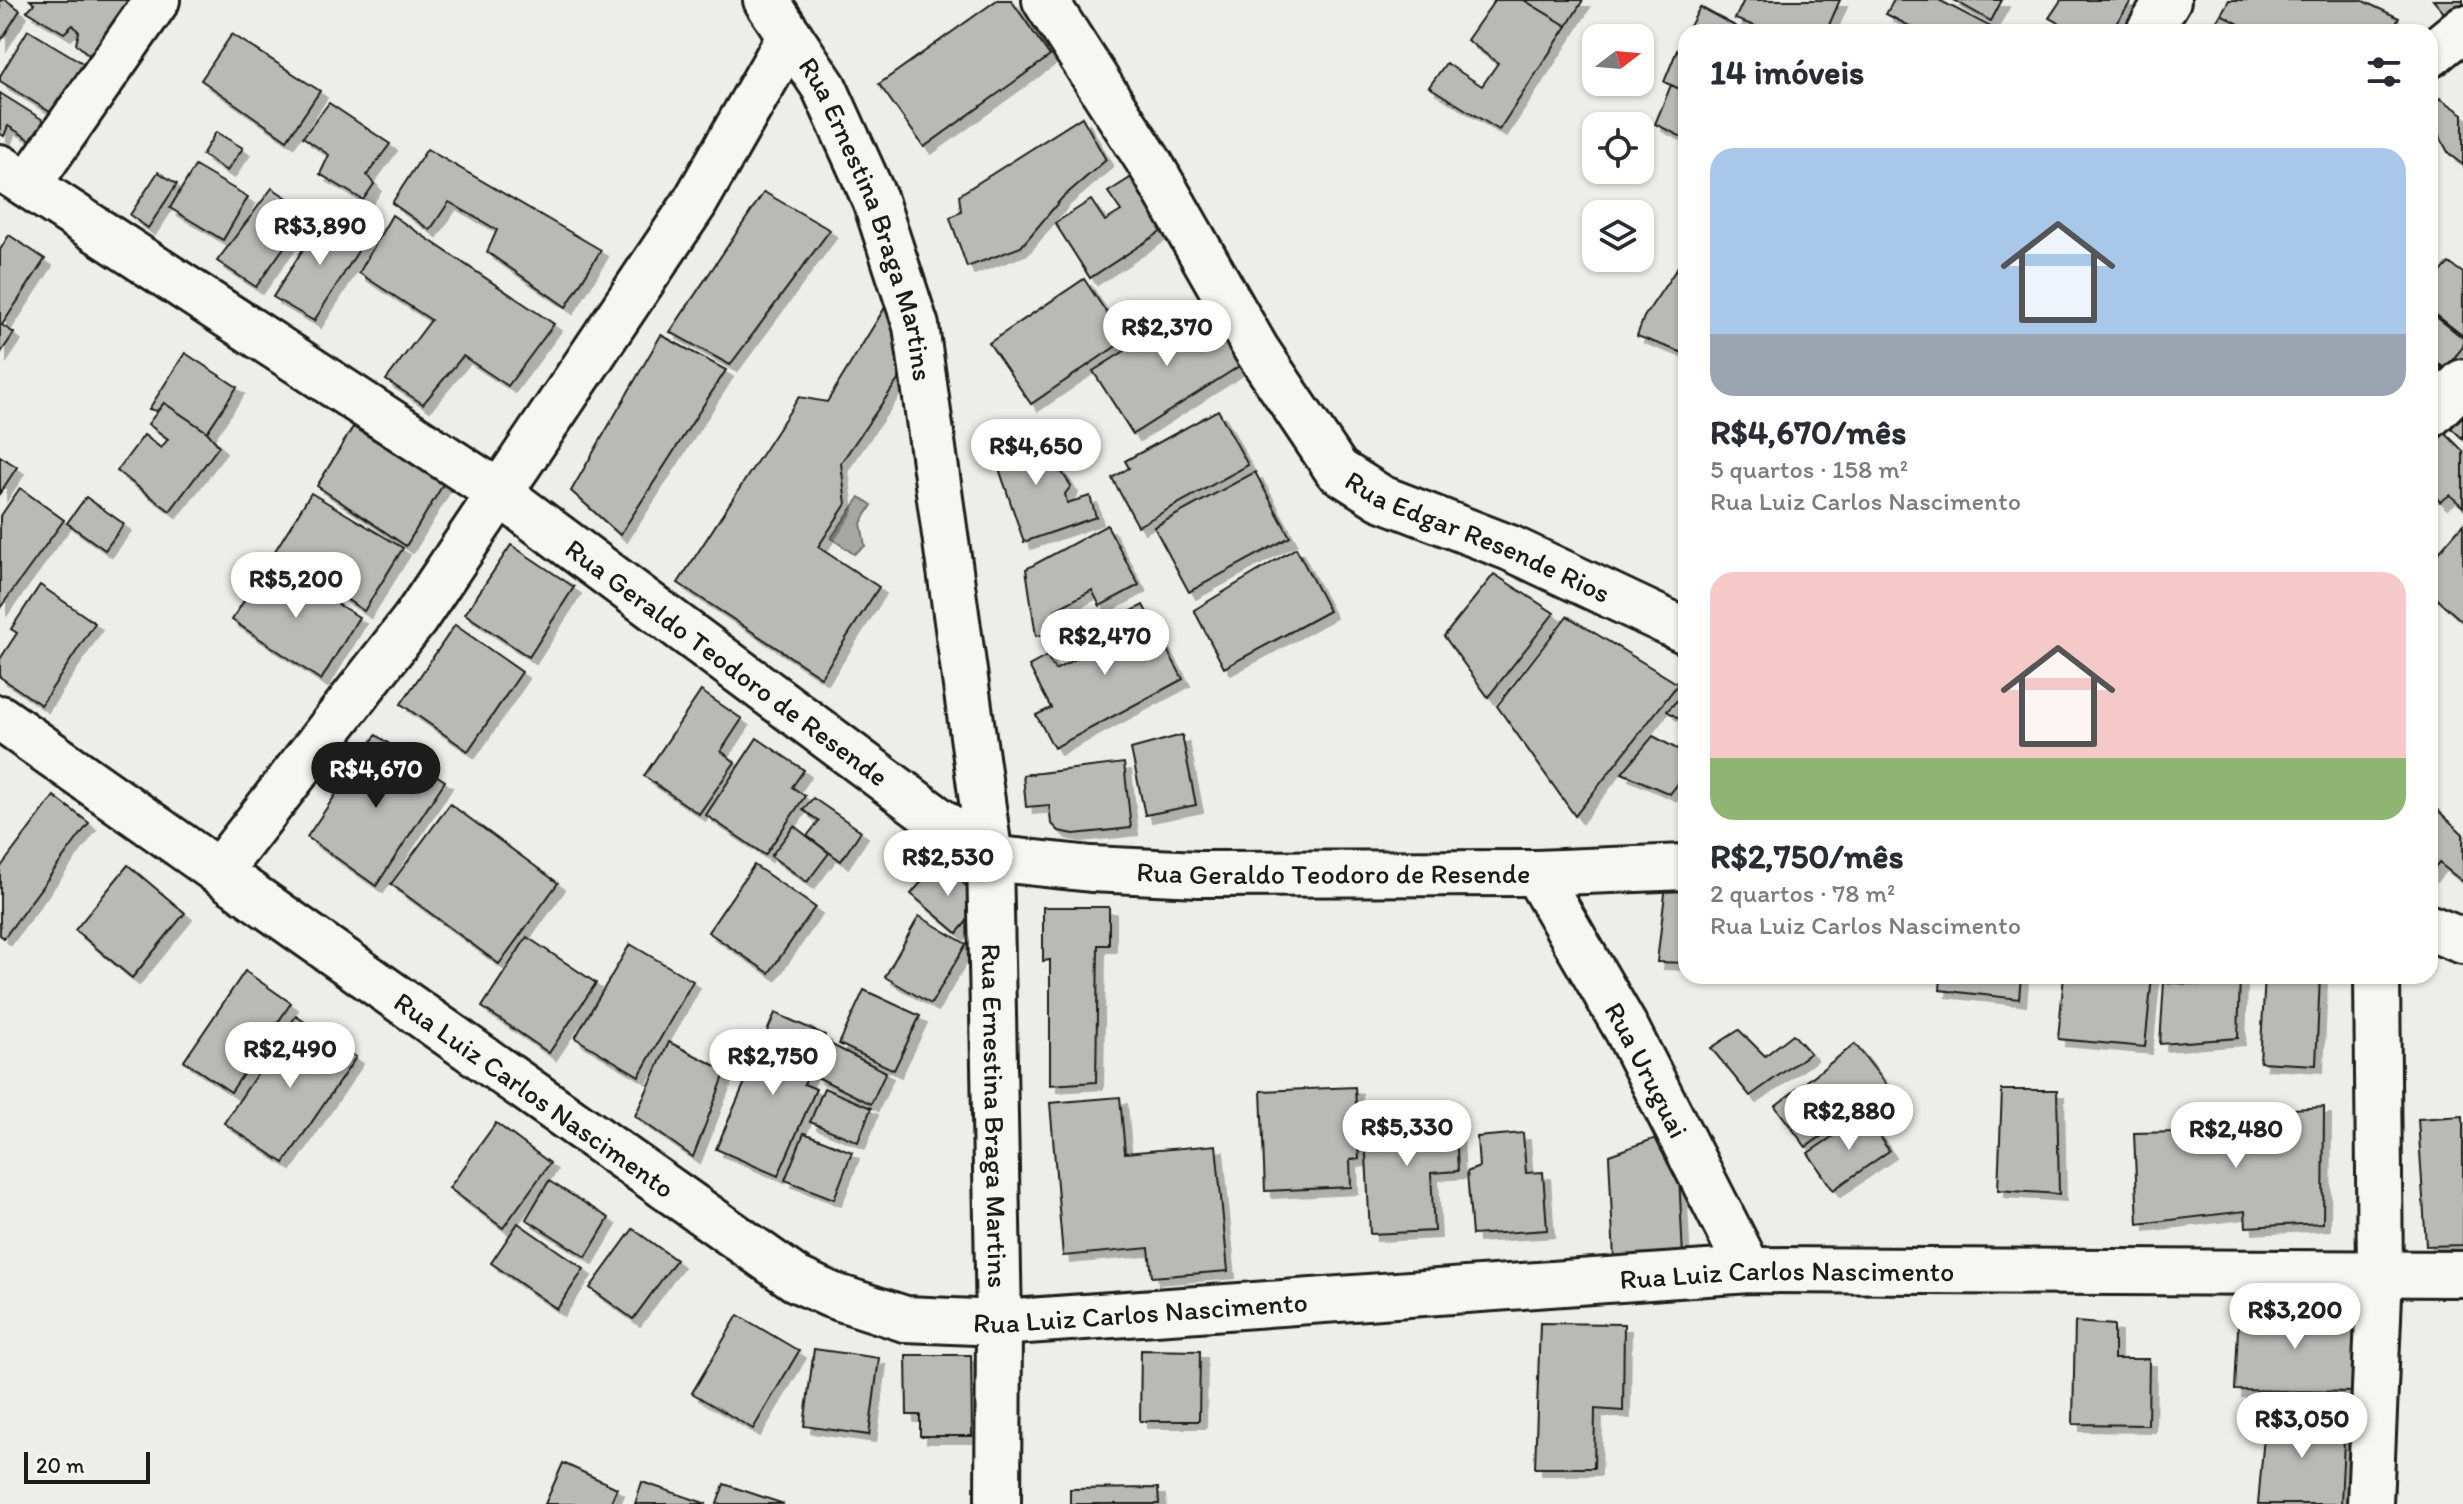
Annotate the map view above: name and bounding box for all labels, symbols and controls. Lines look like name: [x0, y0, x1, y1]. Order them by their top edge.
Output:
north arrow: [1582, 24, 1654, 96]
map controls: [1582, 24, 1654, 272]
street label: Rua Ernestina Braga Martins: [792, 50, 940, 383]
icon: filters: [2362, 50, 2406, 94]
text: 14 imóveis: [1710, 52, 1864, 93]
button: locate: [1582, 112, 1654, 184]
pin: R$3,890: [246, 199, 394, 267]
button: layers: [1582, 200, 1654, 272]
icon: home: [1986, 200, 2130, 344]
text: R$3,890: [273, 209, 367, 241]
pin: R$2,370: [1093, 300, 1241, 368]
text: R$2,370: [1121, 310, 1213, 342]
text: R$4,670/mês: [1710, 412, 1906, 453]
pin: R$4,650: [962, 419, 1110, 487]
text: R$4,650: [989, 429, 1083, 461]
text: 5 quartos · 158 m²: [1710, 453, 1908, 485]
street label: Rua Edgar Resende Rios: [1339, 463, 1616, 610]
text: Rua Luiz Carlos Nascimento: [1710, 485, 2021, 517]
street label: Rua Geraldo Teodoro de Resende: [559, 531, 895, 793]
pin: R$5,200: [222, 552, 370, 620]
text: R$5,200: [249, 562, 343, 594]
pin: R$2,470: [1031, 609, 1179, 677]
text: R$2,470: [1058, 619, 1152, 651]
icon: home: [1986, 624, 2130, 768]
pin: R$4,670: [302, 742, 450, 810]
text: R$4,670: [329, 752, 423, 784]
pin: R$2,530: [874, 830, 1022, 898]
text: R$2,750/mês: [1710, 836, 1904, 877]
text: R$2,530: [902, 840, 994, 872]
street label: Rua Geraldo Teodoro de Resende: [1136, 854, 1530, 891]
text: 2 quartos · 78 m²: [1710, 877, 1895, 909]
text: Rua Luiz Carlos Nascimento: [1710, 909, 2021, 941]
street label: Rua Ernestina Braga Martins: [975, 943, 1015, 1288]
street label: Rua Luiz Carlos Nascimento: [388, 984, 681, 1205]
street label: Rua Uruguai: [1597, 996, 1696, 1144]
pin: R$2,490: [216, 1022, 364, 1090]
pin: R$2,750: [699, 1029, 847, 1097]
text: R$2,490: [243, 1032, 337, 1064]
text: R$2,750: [727, 1039, 819, 1071]
pin: R$2,880: [1775, 1084, 1923, 1152]
text: R$2,880: [1802, 1094, 1896, 1126]
pin: R$5,330: [1333, 1100, 1481, 1168]
pin: R$2,480: [2162, 1102, 2310, 1170]
text: R$5,330: [1360, 1110, 1454, 1142]
text: R$2,480: [2189, 1112, 2283, 1144]
street label: Rua Luiz Carlos Nascimento: [1618, 1253, 1955, 1296]
pin: R$3,200: [2221, 1283, 2369, 1351]
street label: Rua Luiz Carlos Nascimento: [973, 1284, 1309, 1340]
text: R$3,200: [2248, 1293, 2342, 1325]
pin: R$3,050: [2228, 1392, 2376, 1460]
text: R$3,050: [2255, 1402, 2349, 1434]
scale bar: [24, 1448, 150, 1484]
text: 20 m: [36, 1452, 85, 1479]

